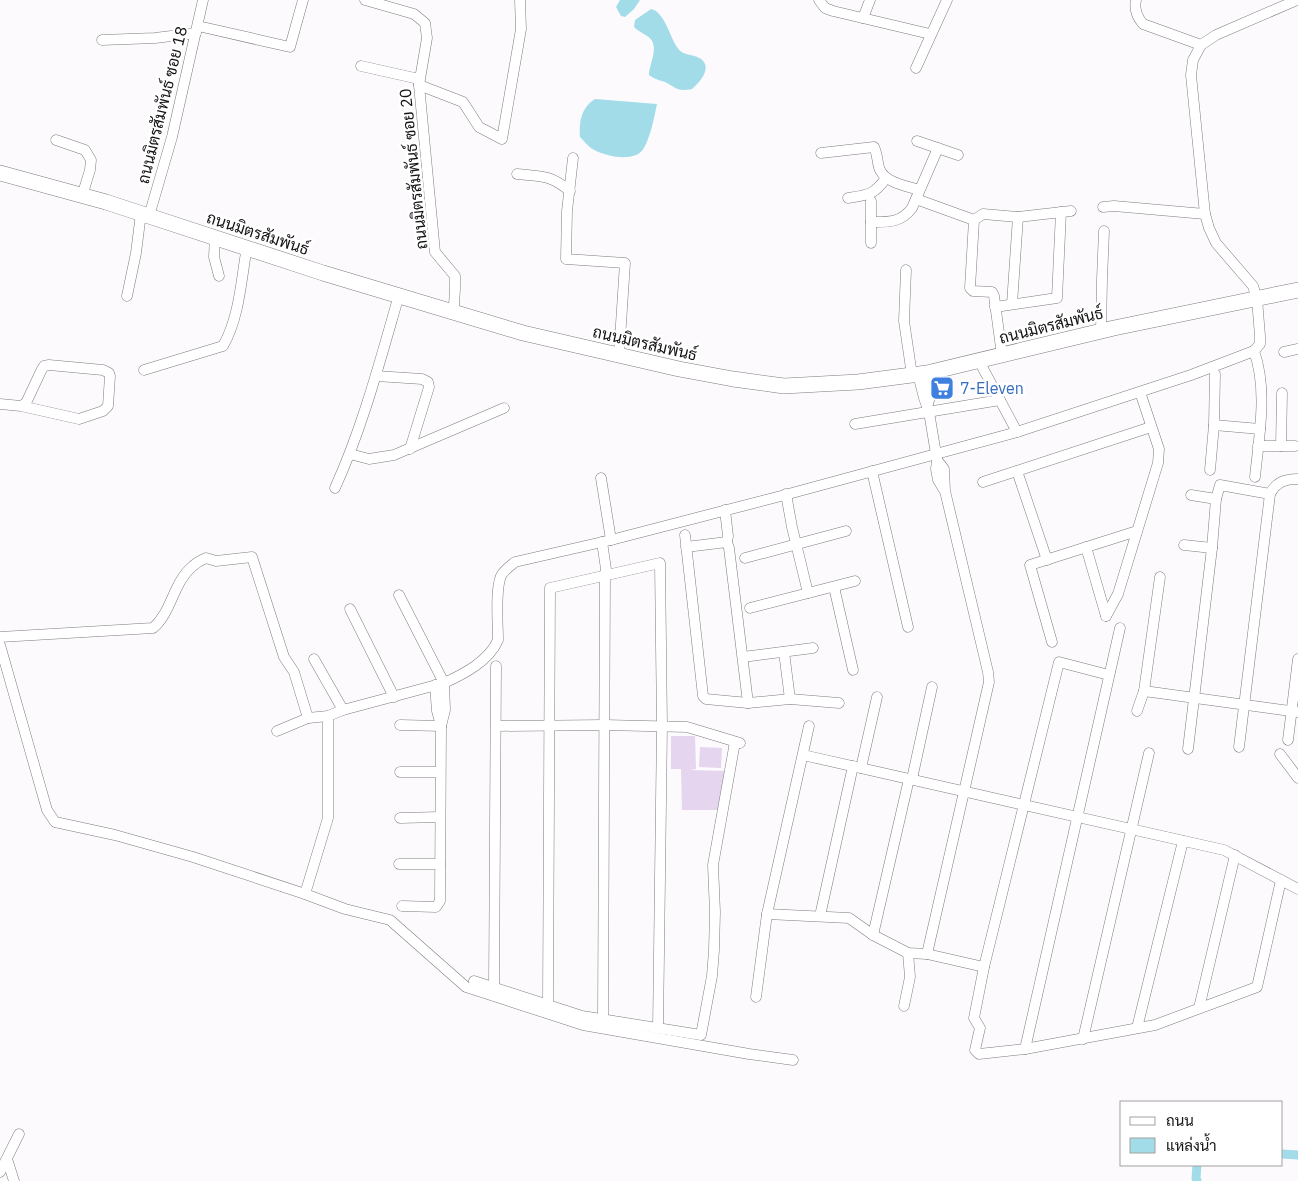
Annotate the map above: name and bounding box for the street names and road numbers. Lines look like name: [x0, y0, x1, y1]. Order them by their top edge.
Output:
street label: ถนนมิตรสัมพันธ์ ซอย 18: [131, 24, 191, 186]
street label: ถนนมิตรสัมพันธ์ ซอย 20: [393, 88, 431, 251]
street label: ถนนมิตรสัมพันธ์: [204, 205, 313, 259]
street label: ถนนมิตรสัมพันธ์: [996, 300, 1105, 348]
street label: ถนนมิตรสัมพันธ์: [591, 319, 700, 365]

